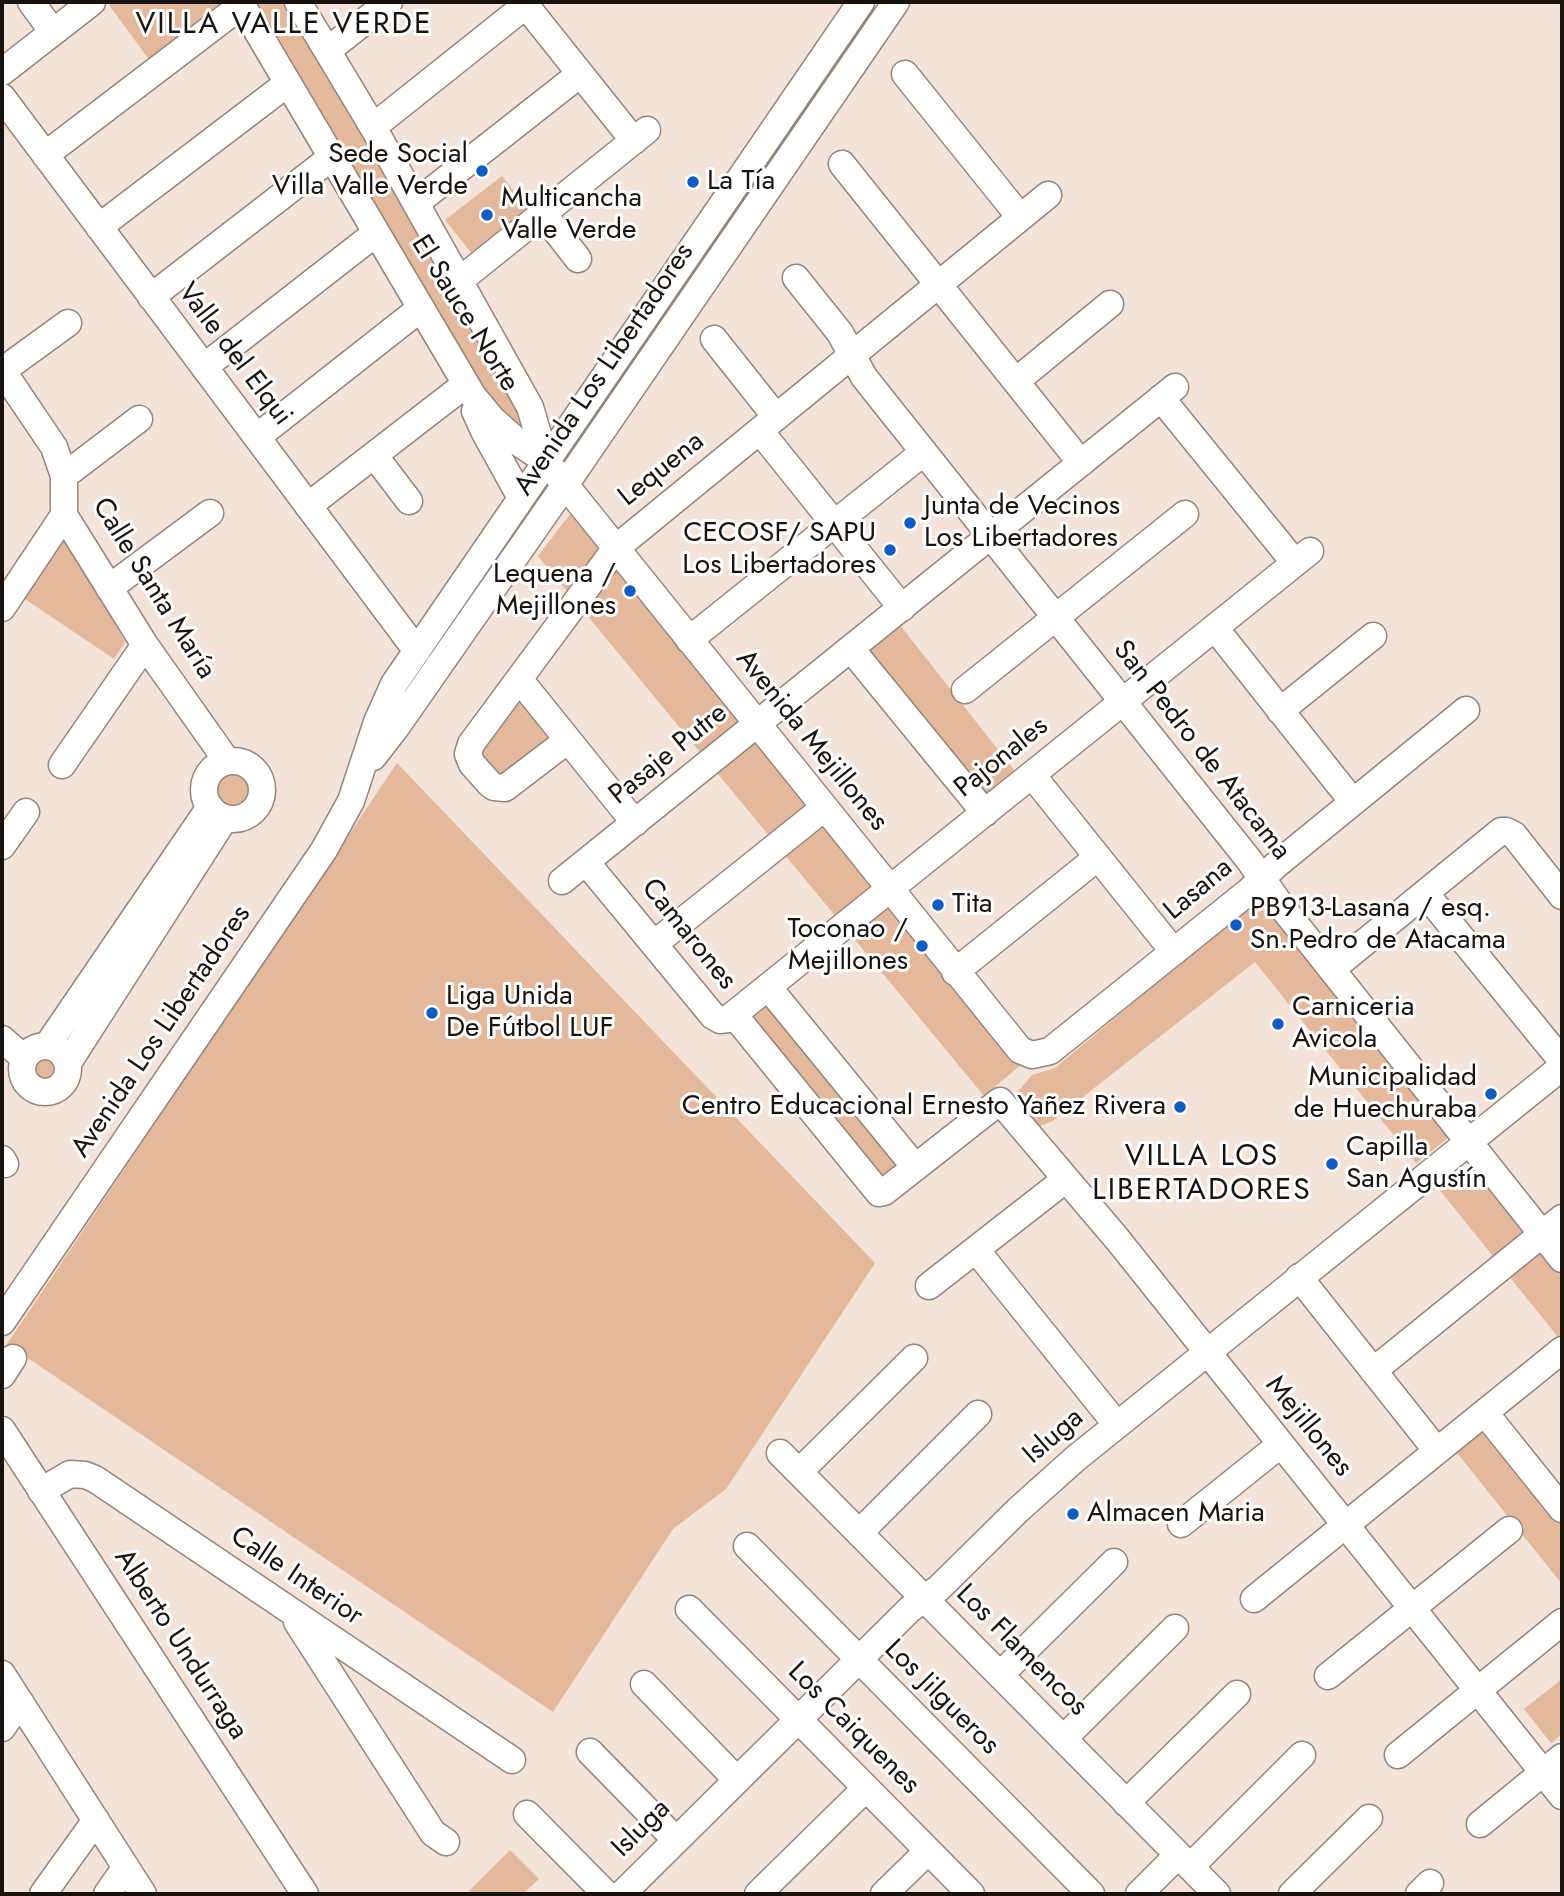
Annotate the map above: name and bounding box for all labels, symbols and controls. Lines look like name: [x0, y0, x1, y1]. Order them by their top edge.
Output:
district label: VILLA VALLE VERDE: [138, 8, 430, 44]
place label: Sede Social Villa Valle Verde: [272, 138, 468, 204]
marker: Sede Social Villa Valle Verde: [474, 163, 490, 179]
place label: La Tía: [707, 165, 775, 199]
marker: La Tía: [685, 174, 701, 190]
place label: Multicancha Valle Verde: [501, 182, 642, 248]
marker: Multicancha Valle Verde: [479, 207, 495, 223]
street label: El Sauce Norte: [403, 230, 525, 398]
street label: Avenida Los Libertadores: [508, 238, 702, 502]
street label: Valle del Elqui: [169, 277, 299, 433]
street label: Lequena: [612, 425, 712, 515]
place label: Junta de Vecinos Los Libertadores: [924, 490, 1120, 556]
street label: Calle Santa María: [84, 492, 222, 686]
marker: Junta de Vecinos Los Libertadores: [902, 515, 918, 531]
place label: CECOSF/ SAPU Los Libertadores: [682, 517, 876, 583]
marker: CECOSF/ SAPU Los Libertadores: [882, 542, 898, 558]
place label: Lequena / Mejillones: [493, 558, 616, 624]
marker: Lequena / Mejillones: [622, 583, 638, 599]
street label: San Pedro de Atacama: [1105, 635, 1297, 867]
street label: Avenida Mejillones: [728, 644, 894, 838]
street label: Pasaje Putre: [603, 697, 735, 813]
street label: Pajonales: [948, 710, 1056, 806]
street label: Lasana: [1158, 852, 1240, 928]
street label: Camarones: [633, 873, 743, 997]
place label: Tita: [952, 888, 992, 922]
place label: PB913-Lasana / esq. Sn.Pedro de Atacama: [1250, 892, 1506, 958]
marker: Tita: [930, 897, 946, 913]
street label: Avenida Los Libertadores: [65, 900, 259, 1164]
place label: Toconao / Mejillones: [788, 913, 908, 979]
marker: PB913-Lasana / esq. Sn.Pedro de Atacama: [1228, 917, 1244, 933]
marker: Toconao / Mejillones: [914, 938, 930, 954]
place label: Liga Unida De Fútbol LUF: [446, 980, 613, 1046]
place label: Carniceria Avicola: [1292, 991, 1414, 1057]
marker: Liga Unida De Fútbol LUF: [424, 1005, 440, 1021]
marker: Carniceria Avicola: [1270, 1016, 1286, 1032]
place label: Municipalidad de Huechuraba: [1294, 1061, 1477, 1127]
marker: Municipalidad de Huechuraba: [1483, 1086, 1499, 1102]
place label: Centro Educacional Ernesto Yañez Rivera: [682, 1090, 1166, 1124]
marker: Centro Educacional Ernesto Yañez Rivera: [1172, 1099, 1188, 1115]
place label: Capilla San Agustín: [1346, 1131, 1487, 1197]
district label: VILLA LOS LIBERTADORES: [1094, 1140, 1310, 1210]
marker: Capilla San Agustín: [1324, 1156, 1340, 1172]
street label: Mejillones: [1257, 1370, 1359, 1484]
street label: Isluga: [1017, 1402, 1091, 1472]
place label: Almacen Maria: [1087, 1497, 1265, 1531]
marker: Almacen Maria: [1065, 1506, 1081, 1522]
street label: Calle Interior: [223, 1520, 369, 1634]
street label: Alberto Undurraga: [106, 1543, 254, 1747]
street label: Los Flamencos: [948, 1578, 1094, 1724]
street label: Los Jilgueros: [876, 1633, 1006, 1763]
street label: Los Caiquenes: [780, 1656, 926, 1802]
street label: Isluga: [606, 1793, 678, 1865]

